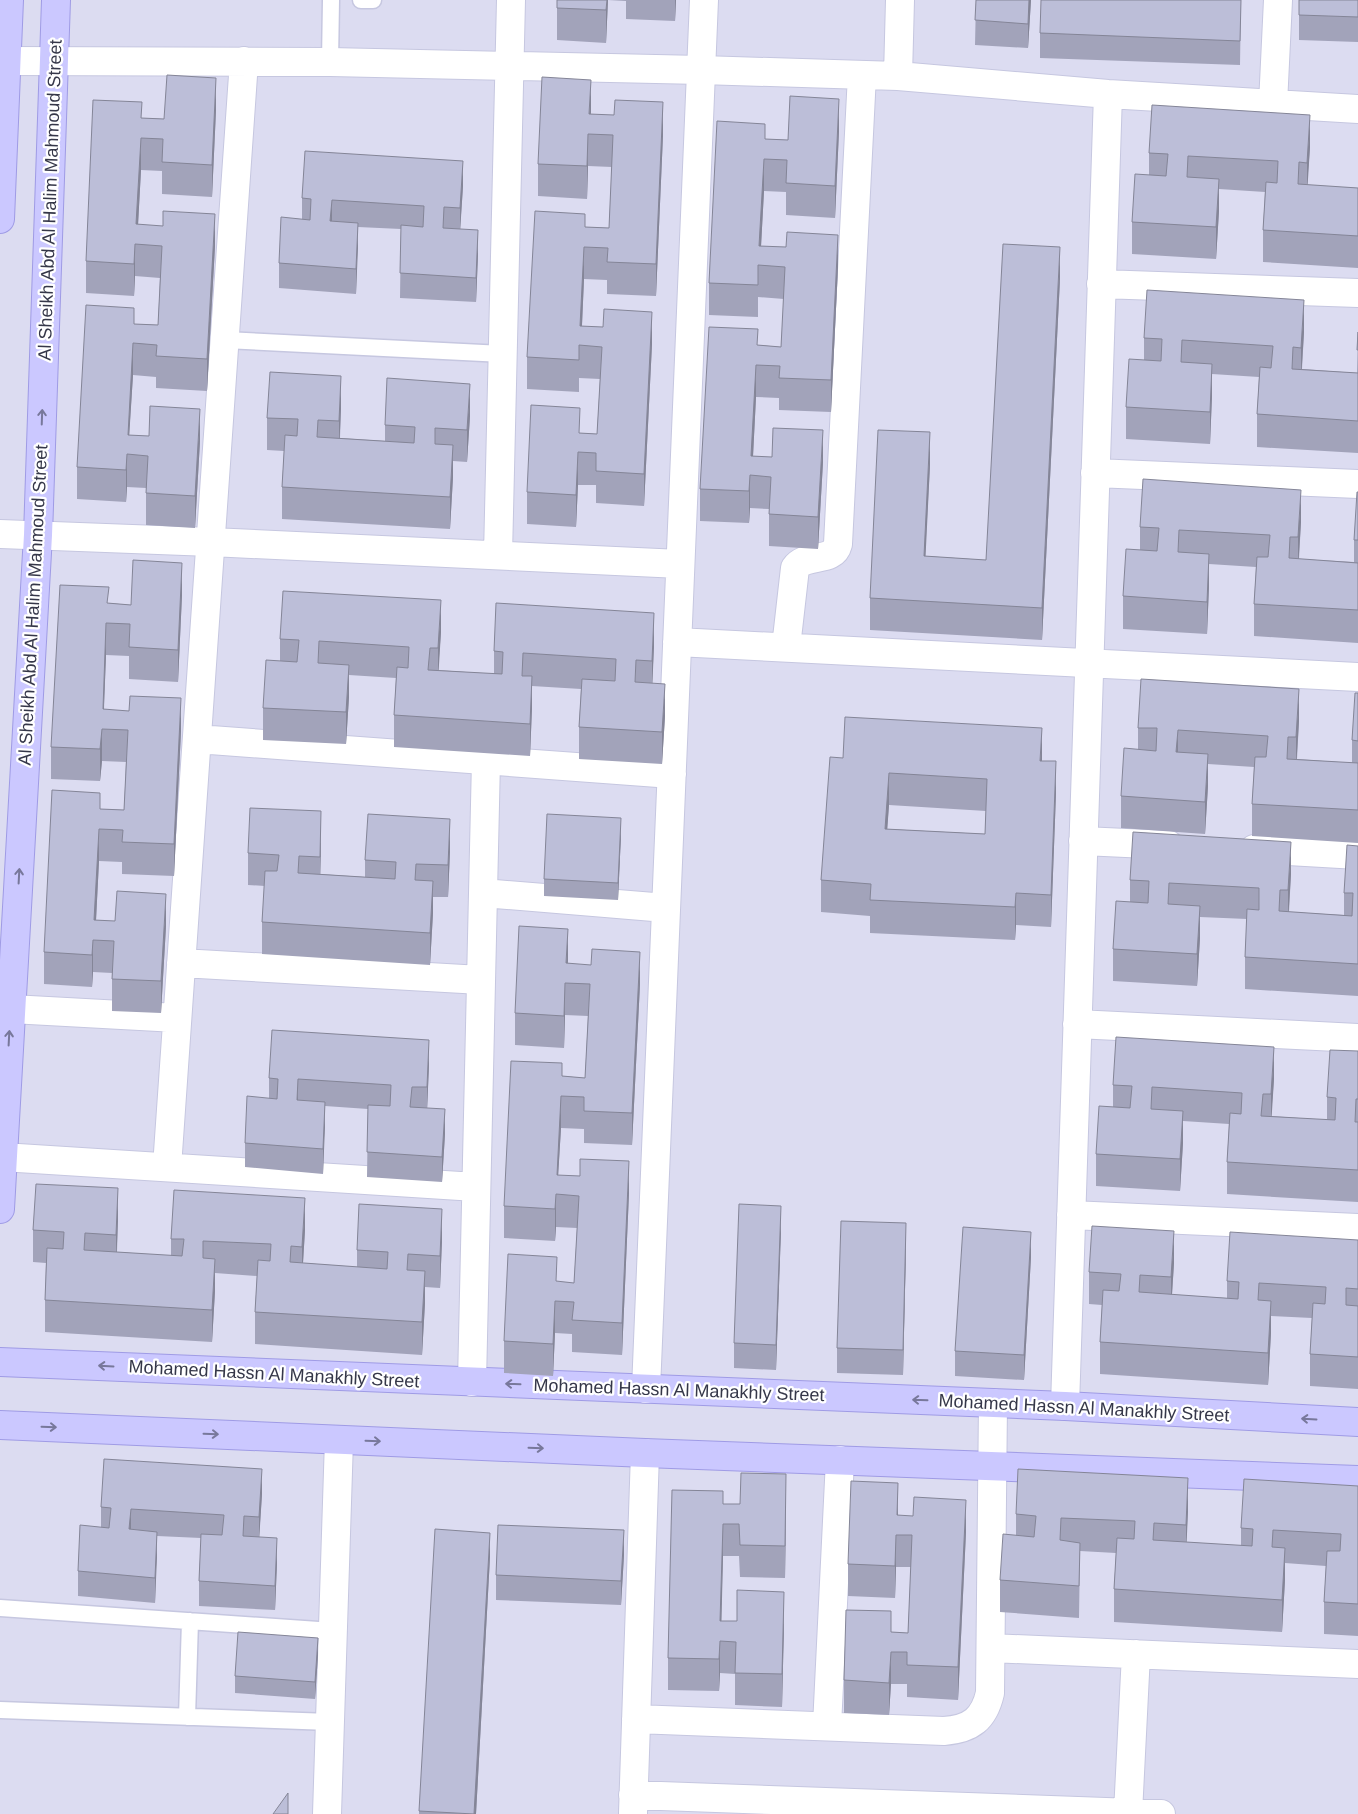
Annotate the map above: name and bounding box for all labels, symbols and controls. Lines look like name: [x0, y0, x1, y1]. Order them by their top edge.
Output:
street label: Al Sheikh Abd Al Halim Mahmoud Street: [34, 39, 66, 361]
one-way arrow: [37, 409, 47, 426]
street label: Al Sheikh Abd Al Halim Mahmoud Street: [15, 444, 51, 766]
one-way arrow: [14, 868, 23, 884]
one-way arrow: [5, 1031, 14, 1047]
street label: Mohamed Hassn Al Manakhly Street: [128, 1356, 420, 1392]
one-way arrow: [98, 1362, 114, 1371]
street label: Mohamed Hassn Al Manakhly Street: [533, 1375, 825, 1405]
one-way arrow: [505, 1379, 521, 1388]
street label: Mohamed Hassn Al Manakhly Street: [938, 1390, 1230, 1426]
one-way arrow: [912, 1396, 928, 1405]
one-way arrow: [1302, 1414, 1318, 1424]
one-way arrow: [40, 1423, 56, 1432]
one-way arrow: [203, 1430, 219, 1439]
one-way arrow: [365, 1437, 381, 1446]
one-way arrow: [528, 1443, 544, 1453]

